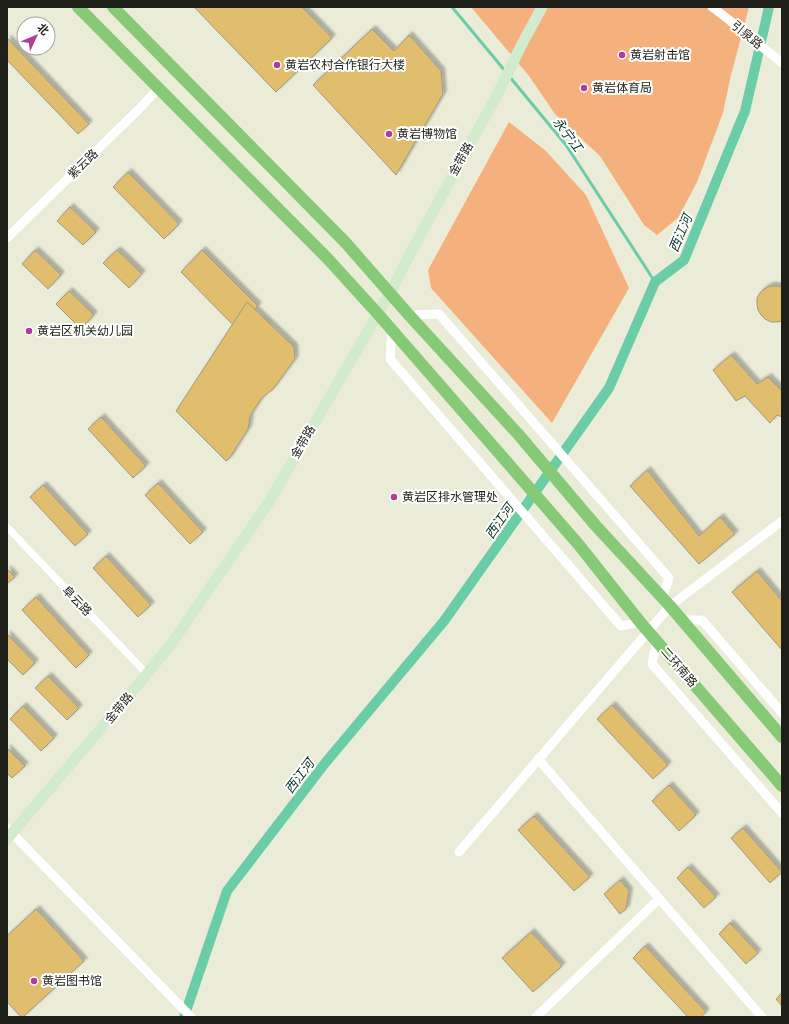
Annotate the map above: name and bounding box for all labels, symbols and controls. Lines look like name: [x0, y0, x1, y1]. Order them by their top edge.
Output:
north arrow: [16, 16, 56, 56]
street label: 引泉路: [728, 17, 767, 53]
text: 北: [34, 20, 53, 39]
place label: 黄岩射击馆: [630, 46, 690, 63]
marker: 黄岩射击馆: [617, 50, 627, 60]
place label: 黄岩农村合作银行大楼: [285, 56, 405, 73]
marker: 黄岩农村合作银行大楼: [272, 60, 282, 70]
place label: 黄岩体育局: [592, 79, 652, 96]
marker: 黄岩体育局: [579, 83, 589, 93]
water label: 永宁江: [548, 113, 588, 157]
place label: 黄岩博物馆: [397, 125, 457, 142]
marker: 黄岩博物馆: [384, 129, 394, 139]
street label: 金带路: [444, 139, 477, 179]
street label: 紫云路: [64, 145, 102, 182]
water label: 西江河: [664, 209, 698, 255]
place label: 黄岩区机关幼儿园: [37, 322, 133, 339]
marker: 黄岩区机关幼儿园: [24, 326, 34, 336]
street label: 金带路: [286, 422, 319, 462]
place label: 黄岩区排水管理处: [402, 488, 498, 505]
marker: 黄岩区排水管理处: [389, 492, 399, 502]
water label: 西江河: [480, 497, 520, 543]
street label: 阜云路: [59, 582, 96, 620]
street label: 二环南路: [657, 643, 702, 690]
street label: 金带路: [101, 688, 137, 727]
water label: 西江河: [280, 753, 321, 798]
place label: 黄岩图书馆: [42, 972, 102, 989]
marker: 黄岩图书馆: [29, 976, 39, 986]

